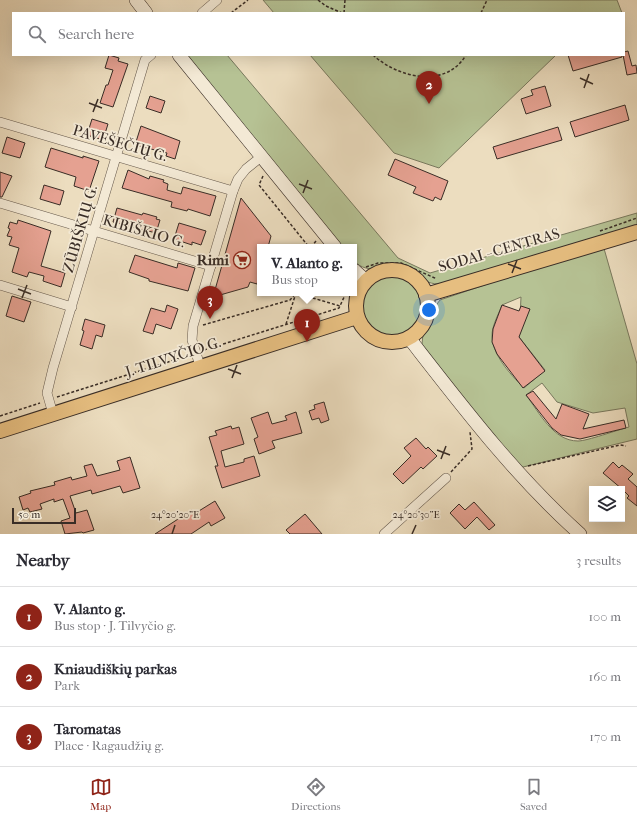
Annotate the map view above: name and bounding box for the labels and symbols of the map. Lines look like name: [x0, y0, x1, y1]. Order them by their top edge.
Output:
pin: 2: [416, 71, 442, 104]
street label: PAVEŠEČIŲ G.: [71, 121, 169, 165]
street label: ZŪBIŠKIŲ G.: [59, 183, 101, 275]
street label: KIBIŠKIO G.: [101, 211, 188, 251]
street label: SODAI - CENTRAS: [436, 224, 562, 276]
supermarket icon: Rimi: [232, 250, 252, 270]
place label: Rimi: [197, 251, 230, 269]
pin: 3: [197, 286, 223, 319]
your location: [419, 300, 439, 320]
pin: 1: [294, 309, 320, 342]
street label: J. TILVYČIO G.: [122, 333, 223, 381]
scale bar: [12, 506, 76, 525]
text: 24°20'20"E: [151, 509, 199, 521]
text: 24°20'30"E: [392, 509, 440, 521]

